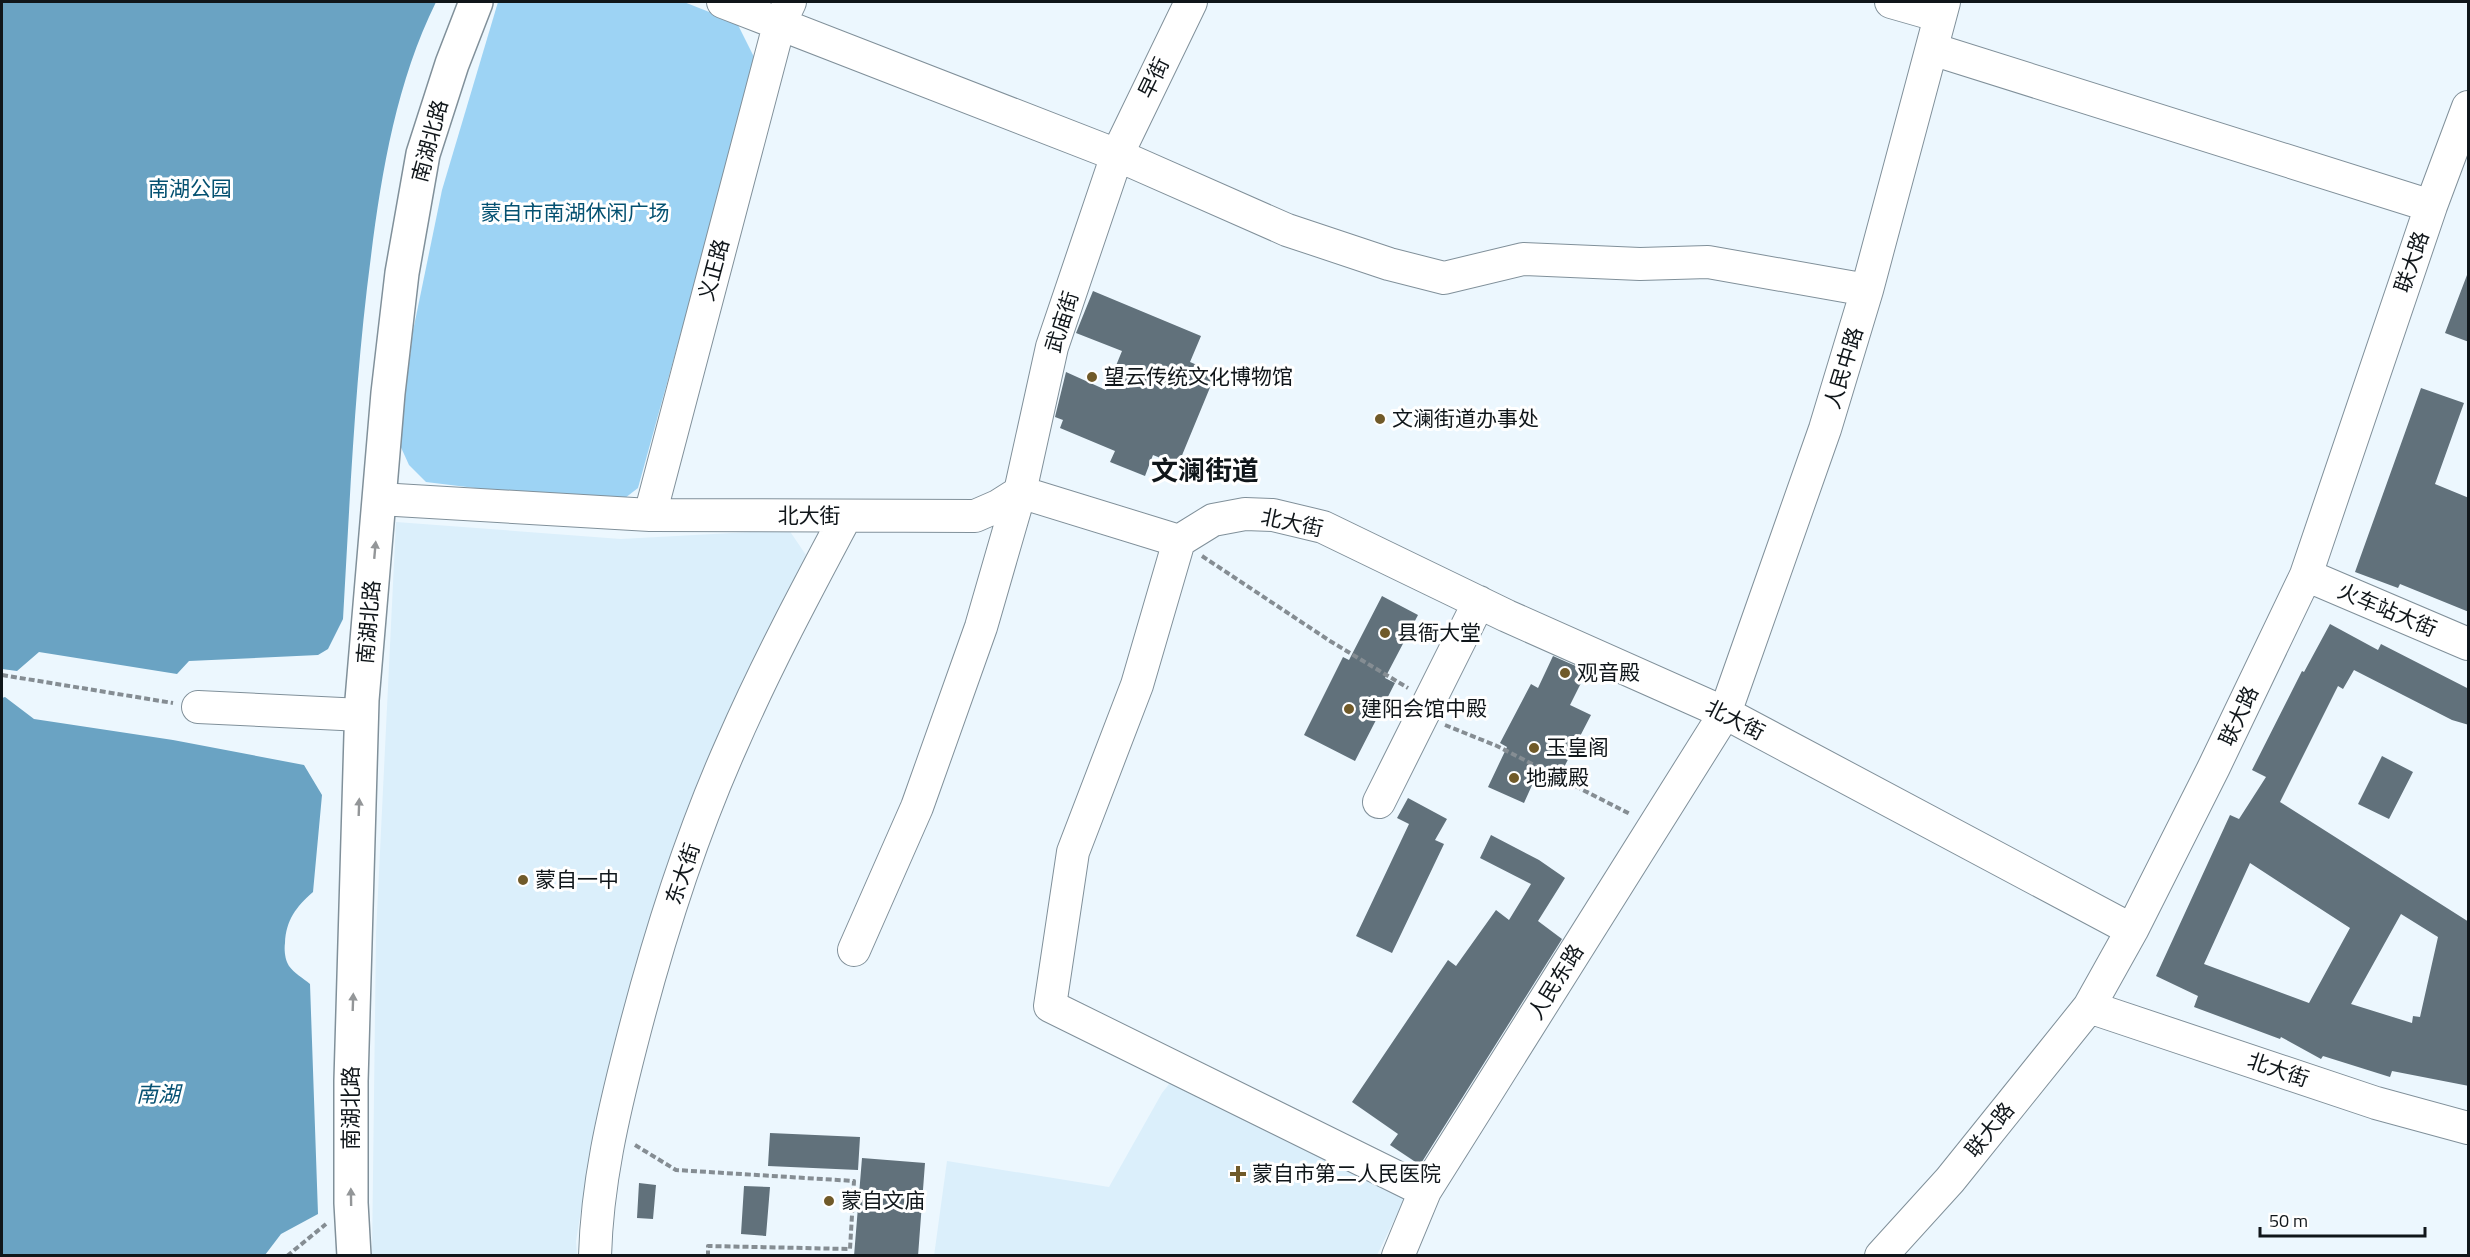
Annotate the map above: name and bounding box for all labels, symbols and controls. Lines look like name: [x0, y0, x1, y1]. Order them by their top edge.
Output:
street label: 早街: [1130, 52, 1177, 103]
street label: 南湖北路: [403, 96, 455, 185]
park label: 南湖公园: [148, 172, 232, 204]
park label: 蒙自市南湖休闲广场: [481, 196, 670, 228]
street label: 联大路: [2386, 227, 2436, 297]
street label: 义正路: [689, 235, 737, 304]
street label: 武庙街: [1036, 287, 1086, 357]
street label: 人民中路: [1815, 323, 1871, 413]
place label: 望云传统文化博物馆: [1104, 360, 1293, 392]
marker: 望云传统文化博物馆: [1085, 370, 1099, 384]
place label: 文澜街道办事处: [1392, 402, 1539, 434]
marker: 文澜街道办事处: [1373, 412, 1387, 426]
district label: 文澜街道: [1151, 449, 1259, 490]
street label: 北大街: [778, 499, 841, 531]
street label: 北大街: [1258, 500, 1326, 544]
one-way arrow: [370, 540, 379, 559]
street label: 火车站大街: [2333, 574, 2442, 644]
street label: 南湖北路: [348, 579, 388, 665]
place label: 县衙大堂: [1397, 616, 1481, 648]
marker: 县衙大堂: [1378, 626, 1392, 640]
place label: 观音殿: [1577, 656, 1640, 688]
marker: 观音殿: [1558, 666, 1572, 680]
street label: 联大路: [2210, 680, 2266, 751]
street label: 北大街: [1700, 691, 1771, 748]
place label: 建阳会馆中殿: [1361, 692, 1487, 724]
marker: 建阳会馆中殿: [1342, 702, 1356, 716]
place label: 玉皇阁: [1546, 731, 1609, 763]
marker: 玉皇阁: [1527, 741, 1541, 755]
place label: 地藏殿: [1526, 761, 1589, 793]
marker: 地藏殿: [1507, 771, 1521, 785]
one-way arrow: [354, 798, 364, 817]
street label: 东大街: [657, 839, 707, 909]
place label: 蒙自一中: [535, 863, 619, 895]
marker: 蒙自一中: [516, 873, 530, 887]
street label: 人民东路: [1519, 937, 1591, 1026]
one-way arrow: [349, 993, 358, 1012]
street label: 北大街: [2243, 1044, 2313, 1094]
street label: 南湖北路: [334, 1066, 366, 1150]
water label: 南湖: [136, 1077, 183, 1111]
street label: 联大路: [1957, 1095, 2021, 1164]
place label: 蒙自市第二人民医院: [1252, 1157, 1441, 1189]
marker: 蒙自市第二人民医院: [1229, 1165, 1247, 1183]
place label: 蒙自文庙: [841, 1184, 925, 1216]
one-way arrow: [346, 1188, 356, 1207]
marker: 蒙自文庙: [822, 1194, 836, 1208]
scale bar: [2260, 1200, 2425, 1238]
text: 50 m: [2269, 1207, 2308, 1234]

